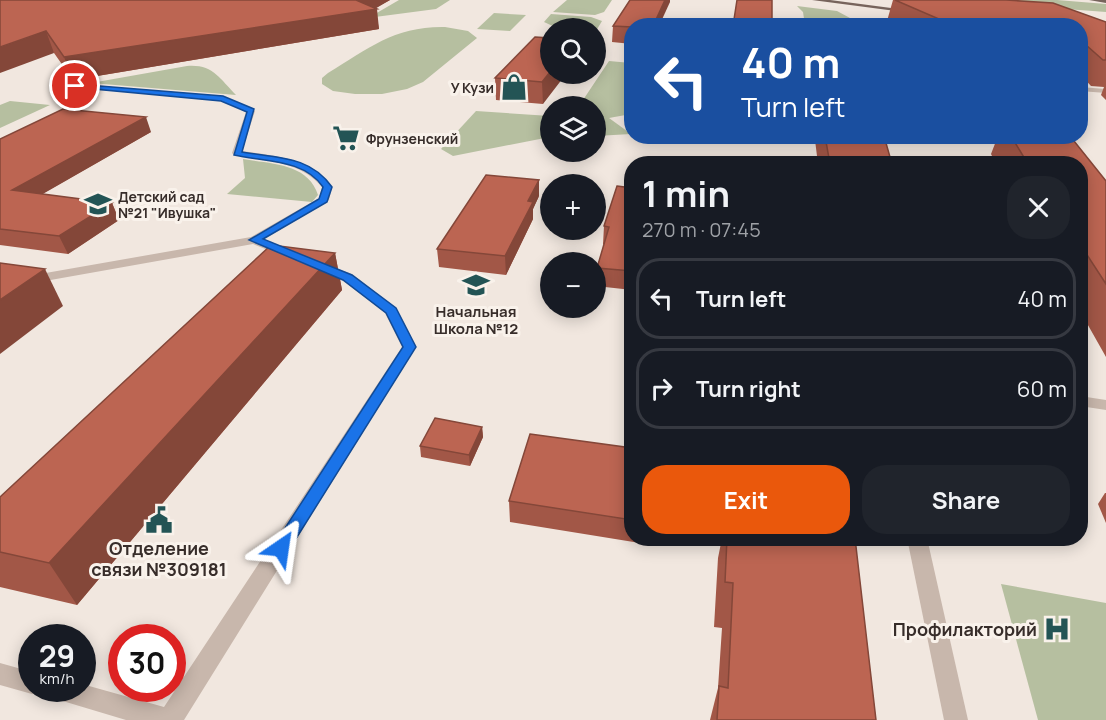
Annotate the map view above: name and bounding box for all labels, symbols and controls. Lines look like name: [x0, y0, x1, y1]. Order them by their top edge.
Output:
map controls: [540, 18, 606, 318]
button: search: [540, 18, 606, 84]
text: 40 m: [741, 33, 840, 91]
icon: left: [642, 42, 720, 120]
pin: [49, 60, 100, 111]
icon: arrive: [58, 69, 91, 102]
shop icon: У Кузи: [499, 72, 529, 102]
place label: У Кузи: [451, 78, 494, 97]
text: Turn left: [741, 88, 845, 125]
button: layers: [540, 96, 606, 162]
supermarket icon: Фрунзенский: [331, 123, 361, 153]
place label: Фрунзенский: [366, 129, 458, 148]
text: 1 min: [642, 169, 730, 218]
button: +: [540, 174, 606, 240]
button: close: [1007, 176, 1070, 239]
place label: Детский сад №21 "Ивушка": [118, 187, 216, 222]
school or university icon: Детский сад №21 "Ивушка": [83, 189, 113, 219]
text: 270 m · 07:45: [642, 216, 761, 243]
button: −: [540, 252, 606, 318]
school or university icon: Начальная Школа №12: [461, 270, 491, 300]
icon: left: [645, 282, 678, 315]
text: Turn left: [696, 284, 786, 314]
text: 40 m: [1018, 284, 1067, 314]
place label: Начальная Школа №12: [434, 301, 518, 339]
icon: right: [645, 372, 678, 405]
text: Turn right: [696, 374, 801, 404]
text: 60 m: [1017, 374, 1067, 404]
button: Exit: [642, 465, 850, 534]
button: Share: [862, 465, 1070, 534]
public building icon: Отделение связи №309181: [144, 505, 174, 535]
position arrow: [249, 516, 313, 580]
place label: Отделение связи №309181: [91, 536, 227, 581]
hospital icon: Профилакторий: [1042, 614, 1072, 644]
place label: Профилакторий: [893, 617, 1037, 641]
speed limit sign: 30: [108, 624, 186, 702]
text: 29: [39, 635, 75, 676]
text: km/h: [40, 668, 74, 689]

